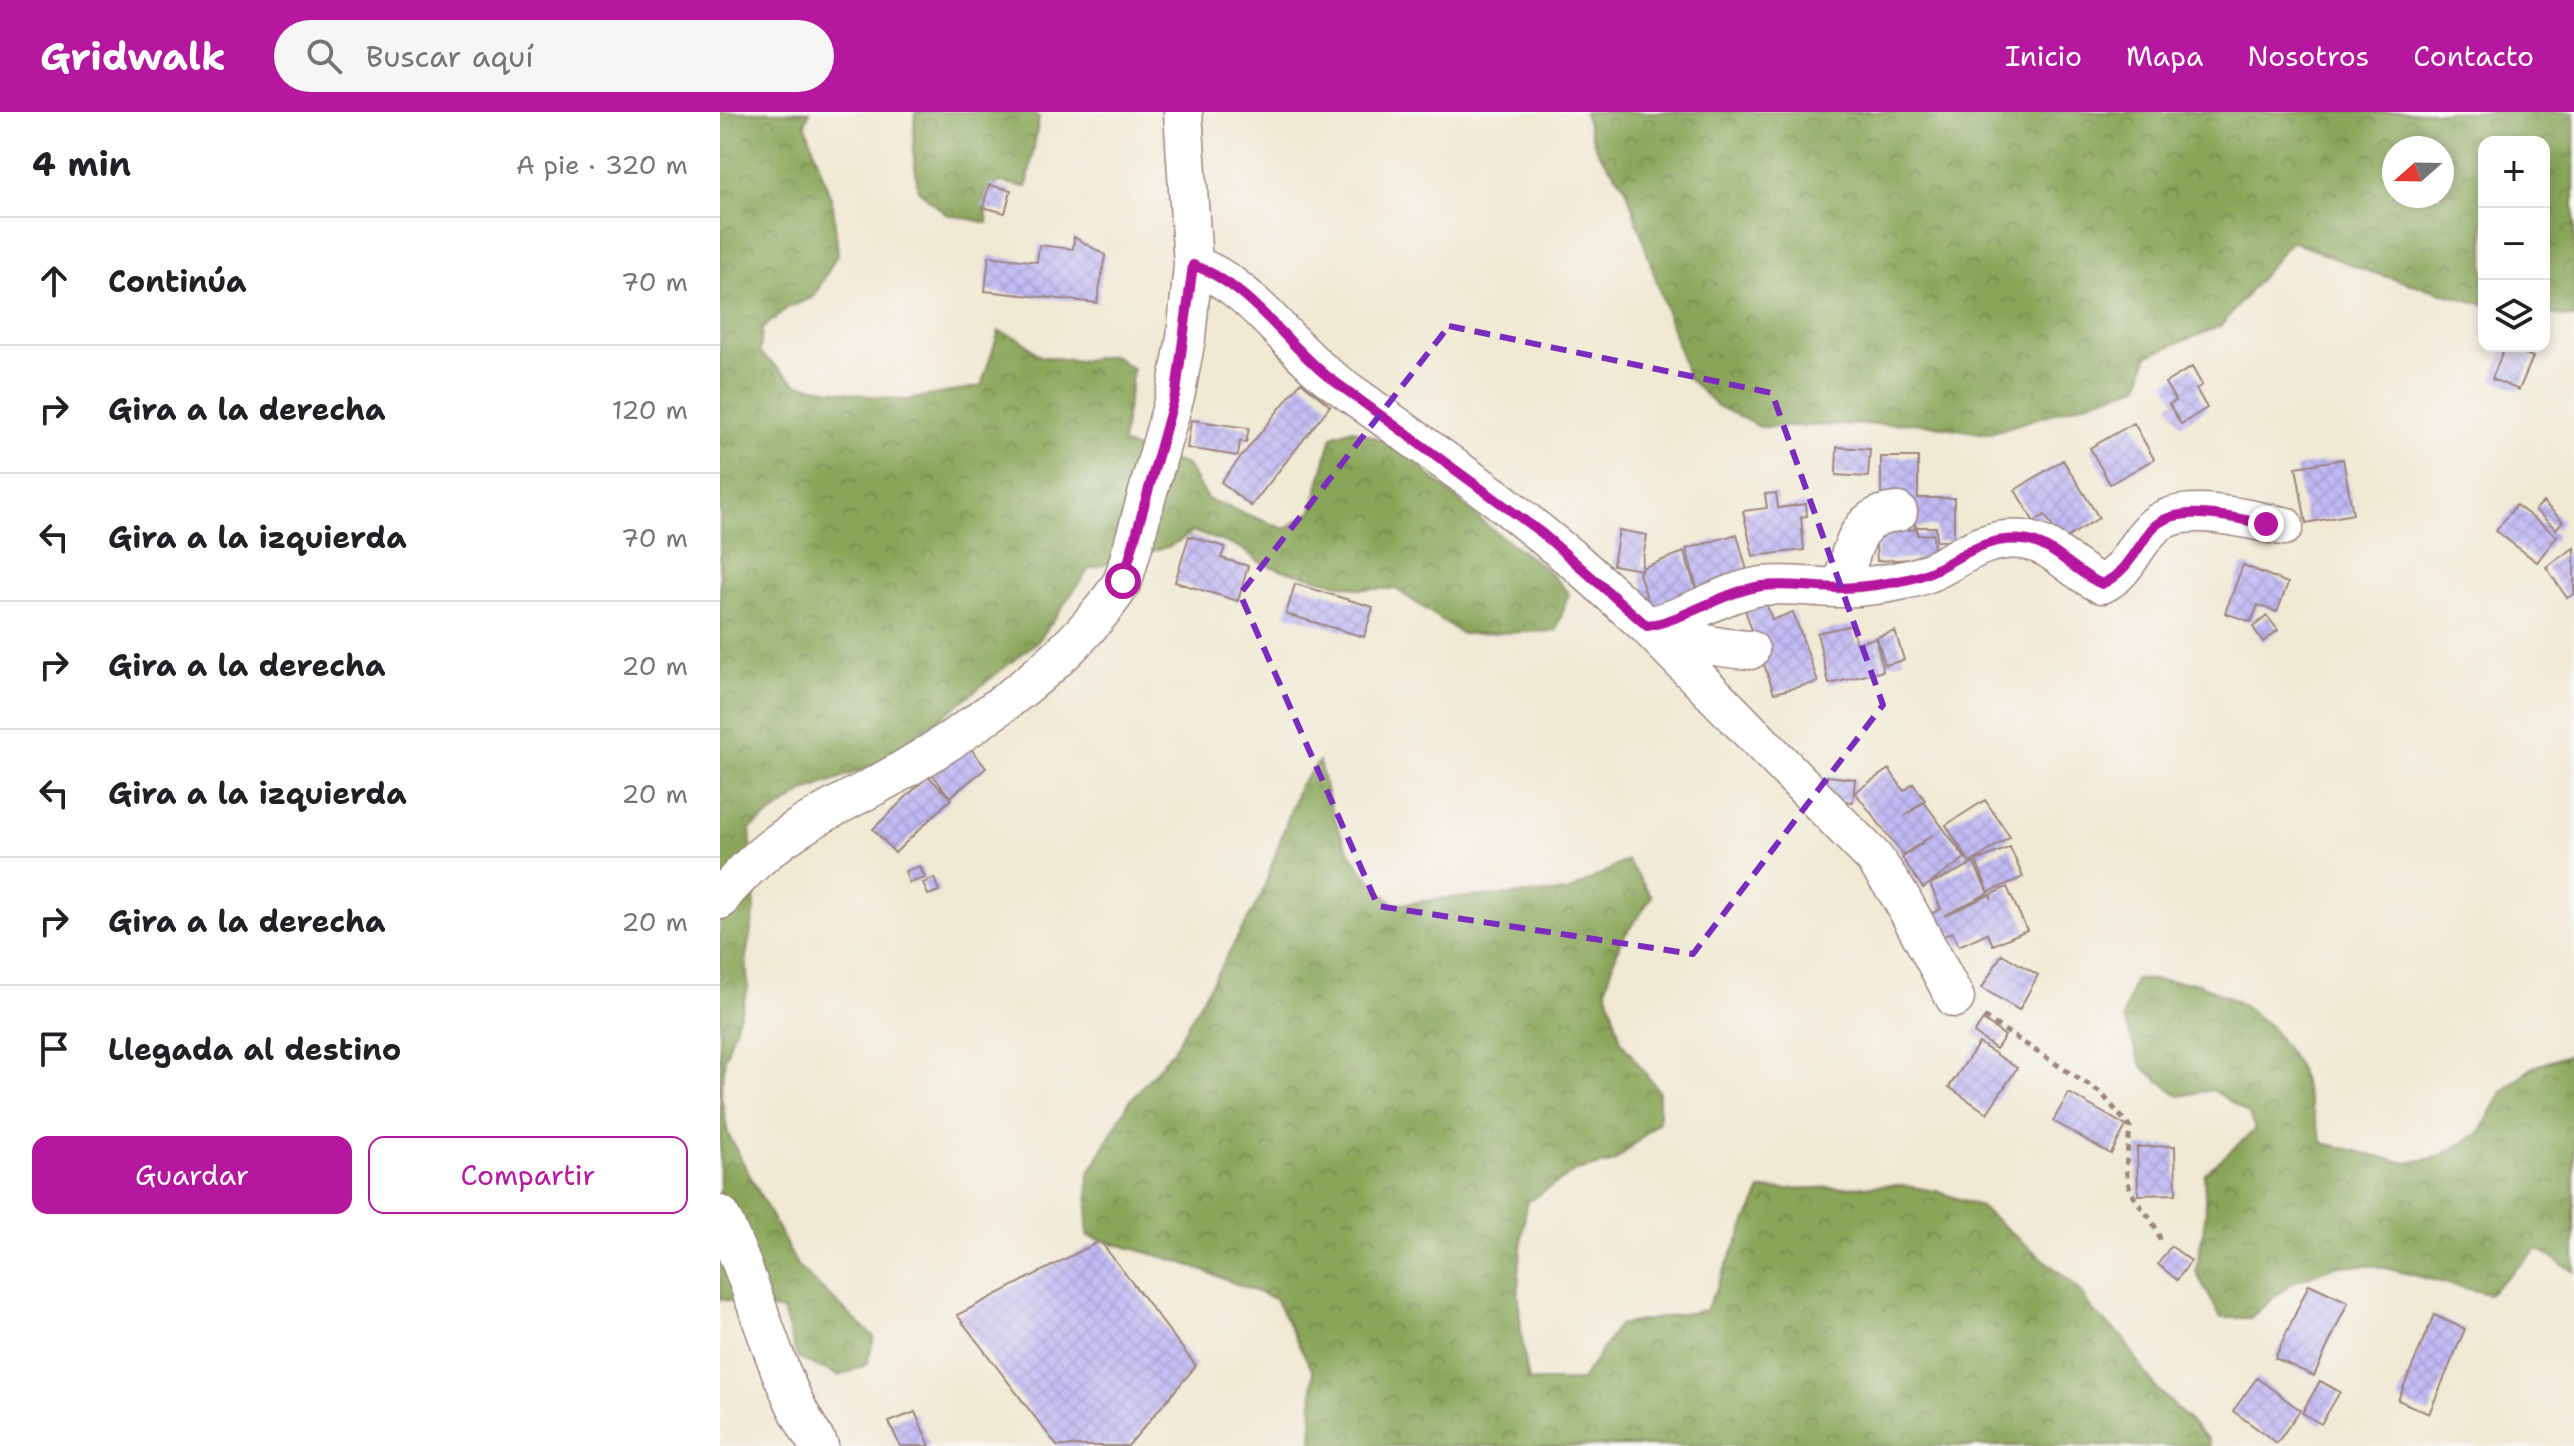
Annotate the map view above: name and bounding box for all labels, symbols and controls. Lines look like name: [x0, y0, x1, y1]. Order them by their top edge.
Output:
search box: [274, 20, 834, 92]
text: Gridwalk: [40, 31, 226, 82]
icon: search: [302, 34, 346, 78]
text: Buscar aquí: [366, 36, 534, 77]
text: Inicio: [2005, 37, 2082, 75]
text: Mapa: [2126, 37, 2203, 75]
text: Nosotros: [2247, 37, 2369, 75]
text: Contacto: [2413, 37, 2534, 75]
north arrow: [2382, 136, 2454, 208]
map controls: [2478, 136, 2550, 352]
button: +: [2478, 136, 2550, 208]
text: 4 min: [32, 141, 131, 187]
text: A pie · 320 m: [516, 147, 688, 182]
button: −: [2478, 208, 2550, 280]
icon: ahead: [32, 259, 76, 303]
text: Continúa: [108, 261, 247, 302]
text: 70 m: [621, 264, 688, 299]
button: layers: [2478, 280, 2550, 352]
icon: right: [32, 387, 76, 431]
text: Gira a la derecha: [108, 389, 386, 430]
text: 120 m: [612, 392, 688, 427]
route end: [2248, 506, 2284, 542]
icon: left: [32, 515, 76, 559]
text: Gira a la izquierda: [108, 517, 407, 558]
text: 70 m: [621, 520, 688, 555]
route start: [1105, 563, 1141, 599]
icon: right: [32, 643, 76, 687]
text: Gira a la derecha: [108, 645, 386, 686]
text: 20 m: [621, 648, 688, 683]
icon: left: [32, 771, 76, 815]
text: Gira a la izquierda: [108, 773, 407, 814]
text: 20 m: [621, 776, 688, 811]
icon: right: [32, 899, 76, 943]
text: Gira a la derecha: [108, 901, 386, 942]
text: 20 m: [621, 904, 688, 939]
icon: arrive: [32, 1027, 76, 1071]
text: Llegada al destino: [108, 1029, 401, 1070]
button: Guardar: [32, 1136, 352, 1214]
button: Compartir: [368, 1136, 688, 1214]

